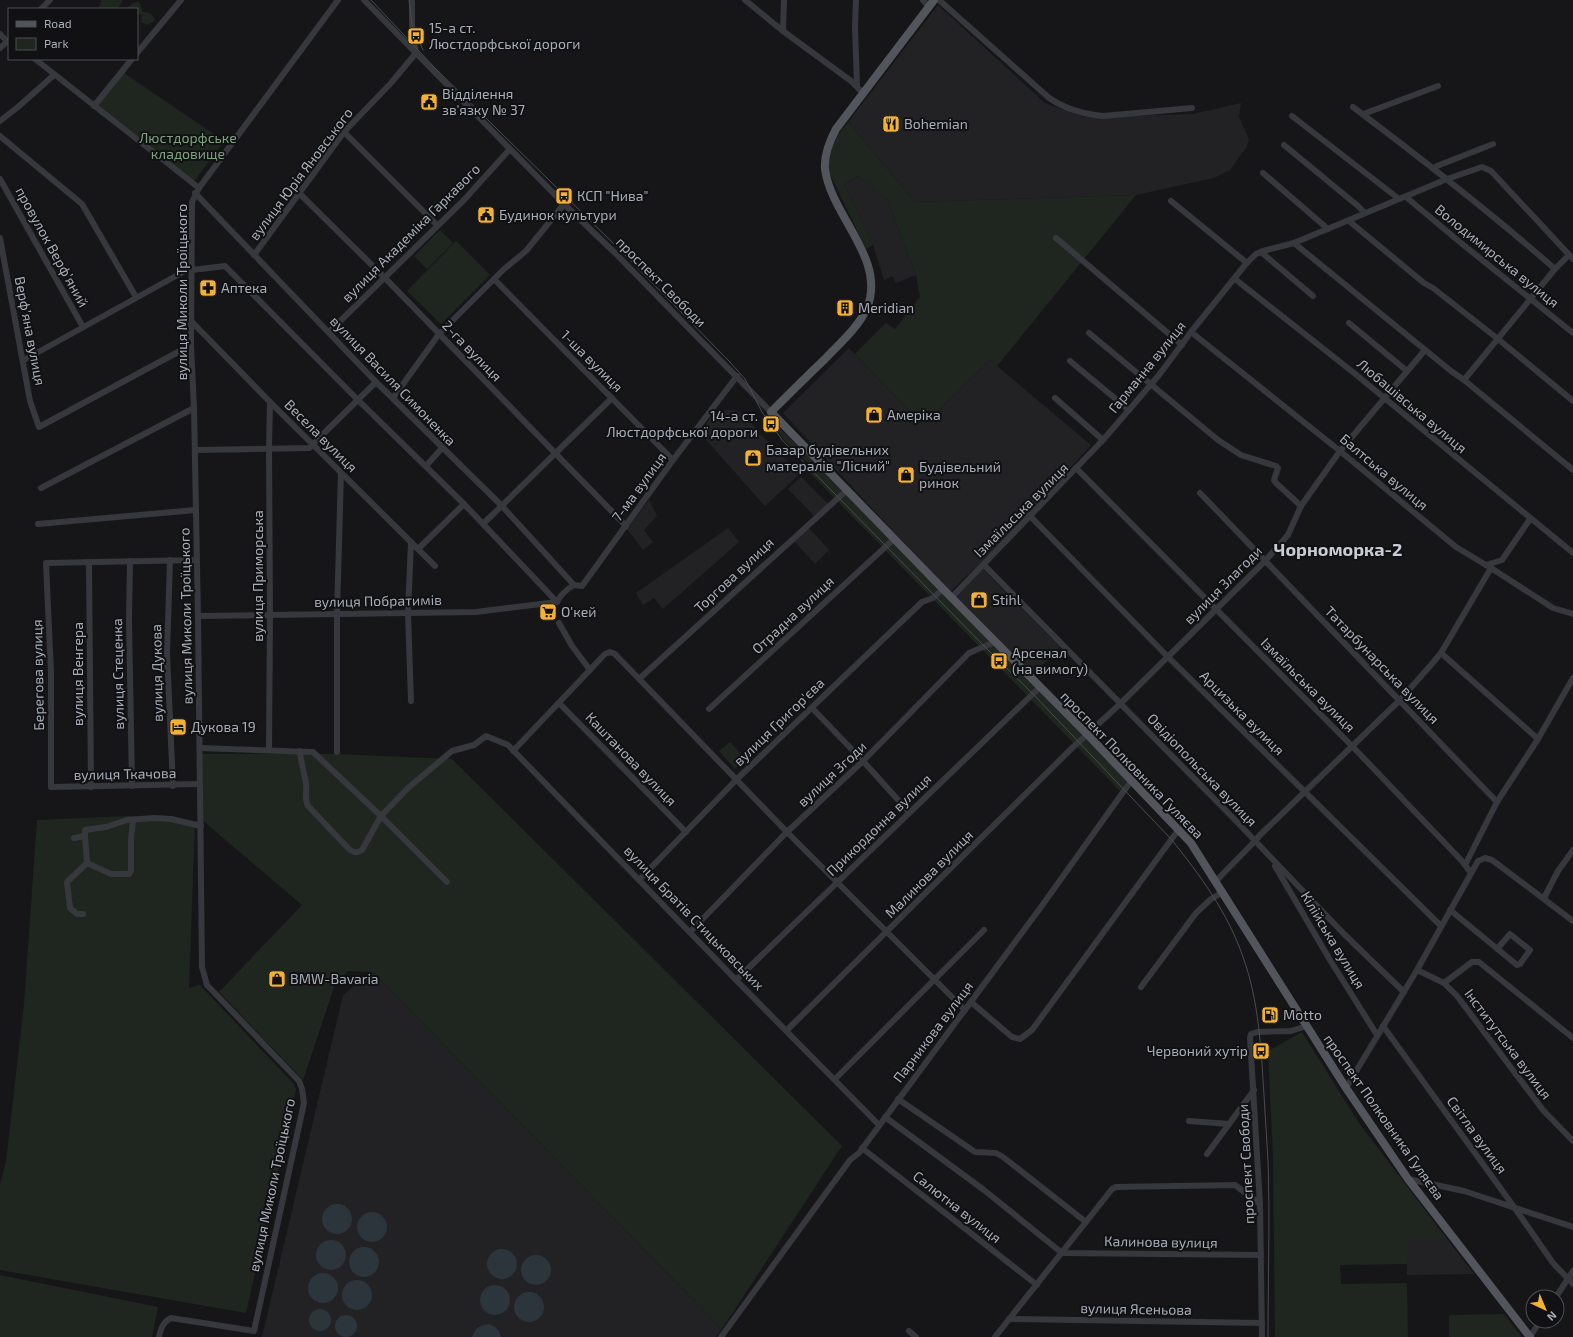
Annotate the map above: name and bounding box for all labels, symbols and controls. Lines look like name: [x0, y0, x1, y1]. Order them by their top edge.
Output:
legend: [8, 8, 138, 60]
text: Road: [44, 16, 72, 30]
place label: 15-а ст. Люстдорфської дороги: [429, 19, 581, 52]
bus stop icon: 15-а ст. Люстдорфської дороги: [406, 26, 426, 46]
text: Park: [44, 36, 69, 50]
place label: Відділення зв'язку № 37: [442, 85, 525, 118]
public building icon: Відділення зв'язку № 37: [419, 92, 439, 112]
street label: вулиця Юрія Яновського: [245, 104, 356, 243]
restaurant icon: Bohemian: [881, 114, 901, 134]
place label: Bohemian: [904, 115, 968, 132]
park label: Люстдорфське кладовище: [139, 129, 237, 162]
street label: вулиця Академіка Гаркавого: [338, 160, 483, 305]
street label: провулок Верфʼяний: [12, 184, 93, 310]
bus stop icon: КСП "Нива": [554, 186, 574, 206]
place label: КСП "Нива": [577, 187, 648, 204]
street label: Володимирська вулиця: [1432, 200, 1563, 311]
street label: вулиця Миколи Троїцького: [173, 204, 190, 380]
public building icon: Будинок культури: [476, 205, 496, 225]
place label: Будинок культури: [499, 206, 617, 223]
street label: проспект Свободи: [613, 233, 710, 330]
street label: Верфʼяна вулиця: [12, 275, 49, 387]
pharmacy icon: Аптека: [198, 278, 218, 298]
place label: Аптека: [221, 279, 267, 296]
building icon: Meridian: [835, 298, 855, 318]
place label: Meridian: [858, 299, 914, 316]
street label: вулиця Василя Симоненка: [327, 312, 460, 449]
street label: 2-га вулиця: [439, 317, 506, 385]
street label: Гарманна вулиця: [1104, 317, 1189, 416]
street label: 1-ша вулиця: [558, 326, 627, 395]
street label: Любашівська вулиця: [1354, 355, 1471, 456]
street label: Весела вулиця: [281, 396, 361, 476]
shop icon: Амеріка: [864, 405, 884, 425]
place label: Амеріка: [887, 406, 941, 423]
place label: 14-а ст. Люстдорфської дороги: [606, 407, 758, 440]
bus stop icon: 14-а ст. Люстдорфської дороги: [761, 414, 781, 434]
street label: Балтська вулиця: [1337, 430, 1432, 513]
place label: Базар будівельних матералів "Лісний": [766, 441, 890, 474]
shop icon: Базар будівельних матералів "Лісний": [743, 448, 763, 468]
street label: 7-ма вулиця: [608, 449, 669, 525]
place label: Будівельний ринок: [919, 458, 1001, 491]
street label: Ізмаїльська вулиця: [970, 459, 1071, 560]
shop icon: Будівельний ринок: [896, 465, 916, 485]
street label: вулиця Приморська: [249, 510, 266, 642]
street label: вулиця Миколи Троїцького: [175, 528, 196, 705]
street label: Торгова вулиця: [690, 534, 777, 616]
district label: Чорноморка-2: [1274, 538, 1402, 560]
street label: вулиця Злагоди: [1180, 542, 1265, 627]
street label: Отрадна вулиця: [748, 572, 837, 657]
shop icon: Stihl: [969, 590, 989, 610]
street label: вулиця Побратимів: [314, 591, 442, 610]
place label: Stihl: [992, 591, 1022, 608]
supermarket icon: О'кей: [538, 602, 558, 622]
street label: Татарбунарська вулиця: [1322, 602, 1443, 727]
place label: О'кей: [561, 603, 597, 620]
street label: вулиця Стеценка: [108, 618, 127, 730]
street label: Берегова вулиця: [28, 619, 47, 731]
street label: вулиця Венгера: [69, 622, 86, 726]
street label: вулиця Дукова: [147, 624, 166, 722]
street label: Ізмаїльська вулиця: [1258, 634, 1359, 735]
place label: Арсенал (на вимогу): [1012, 644, 1088, 677]
bus stop icon: Арсенал (на вимогу): [989, 651, 1009, 671]
street label: Арцизька вулиця: [1197, 667, 1288, 758]
street label: вулиця Григор'єва: [730, 674, 828, 769]
street label: проспект Полковника Гуляєва: [1057, 687, 1207, 842]
street label: Каштанова вулиця: [582, 708, 680, 809]
street label: Овідіопольська вулиця: [1144, 710, 1261, 830]
hotel icon: Дукова 19: [168, 717, 188, 737]
place label: Дукова 19: [191, 718, 256, 735]
street label: вулиця Згоди: [794, 737, 870, 810]
street label: вулиця Ткачова: [73, 764, 177, 783]
street label: Прикордонна вулиця: [823, 770, 935, 879]
street label: Малинова вулиця: [881, 826, 976, 921]
street label: вулиця Братів Стицьковських: [621, 842, 768, 994]
street label: Кілійська вулиця: [1298, 888, 1369, 992]
shop icon: BMW-Bavaria: [267, 969, 287, 989]
place label: BMW-Bavaria: [290, 970, 379, 987]
street label: Парникова вулиця: [889, 978, 976, 1086]
street label: Інститутська вулиця: [1461, 985, 1555, 1102]
fuel station icon: Motto: [1260, 1005, 1280, 1025]
place label: Motto: [1283, 1006, 1322, 1023]
street label: проспект Полковника Гуляєва: [1321, 1031, 1448, 1203]
bus stop icon: Червоний хутір: [1251, 1041, 1271, 1061]
place label: Червоний хутір: [1147, 1042, 1248, 1059]
street label: Світла вулиця: [1444, 1093, 1511, 1177]
street label: вулиця Миколи Троїцького: [245, 1097, 298, 1273]
street label: проспект Свободи: [1234, 1104, 1257, 1224]
street label: Салютна вулиця: [910, 1167, 1005, 1246]
street label: Калинова вулиця: [1104, 1232, 1218, 1251]
north arrow: [1525, 1289, 1565, 1329]
street label: вулиця Ясеньова: [1080, 1299, 1192, 1318]
text: N: [1545, 1309, 1560, 1324]

